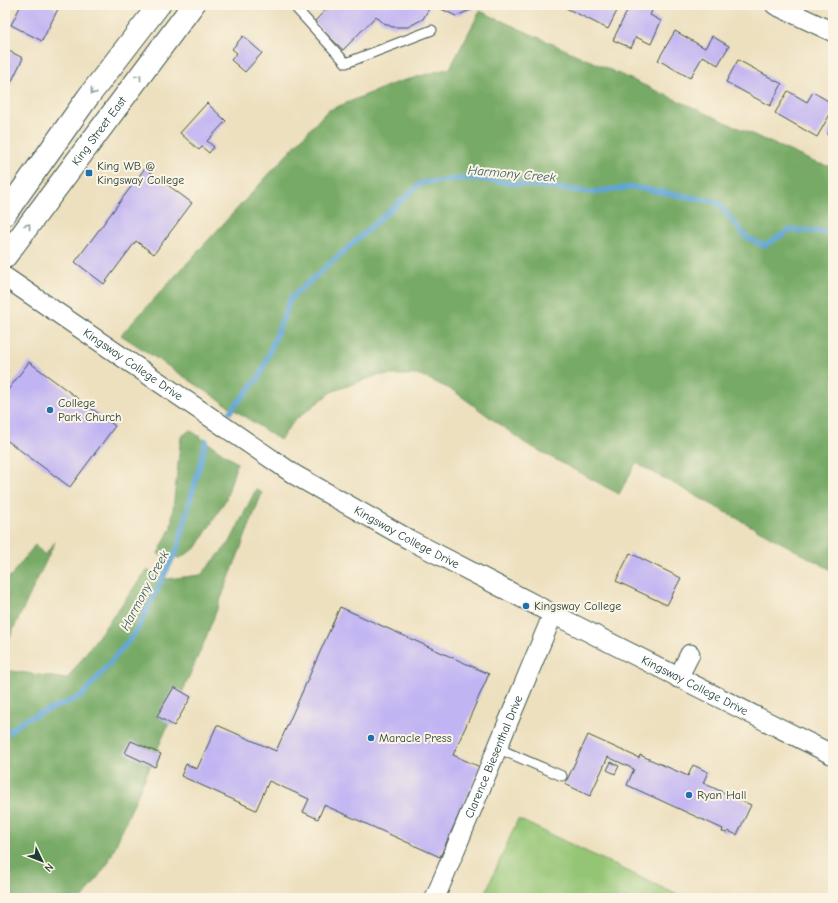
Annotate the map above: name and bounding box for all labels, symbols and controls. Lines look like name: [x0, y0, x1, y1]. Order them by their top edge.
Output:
one-way arrow: [134, 74, 141, 81]
one-way arrow: [90, 87, 97, 94]
street label: King Street East: [69, 93, 129, 168]
place label: King WB @ Kingsway College: [97, 159, 184, 187]
water label: Harmony Creek: [467, 162, 557, 185]
marker: King WB @ Kingsway College: [84, 168, 94, 178]
one-way arrow: [23, 223, 31, 230]
street label: Kingsway College Drive: [81, 326, 185, 403]
place label: College Park Church: [58, 396, 122, 424]
marker: College Park Church: [45, 405, 55, 415]
street label: Kingsway College Drive: [352, 503, 462, 571]
water label: Harmony Creek: [117, 547, 172, 633]
place label: Kingsway College: [534, 599, 621, 613]
marker: Kingsway College: [521, 601, 531, 611]
street label: Kingsway College Drive: [639, 653, 750, 718]
street label: Clarence Biesenthal Drive: [462, 693, 525, 820]
place label: Maracle Press: [379, 731, 452, 745]
marker: Maracle Press: [366, 733, 376, 743]
place label: Ryan Hall: [697, 788, 746, 802]
marker: Ryan Hall: [684, 790, 694, 800]
north arrow: [22, 841, 62, 881]
text: N: [42, 860, 56, 875]

